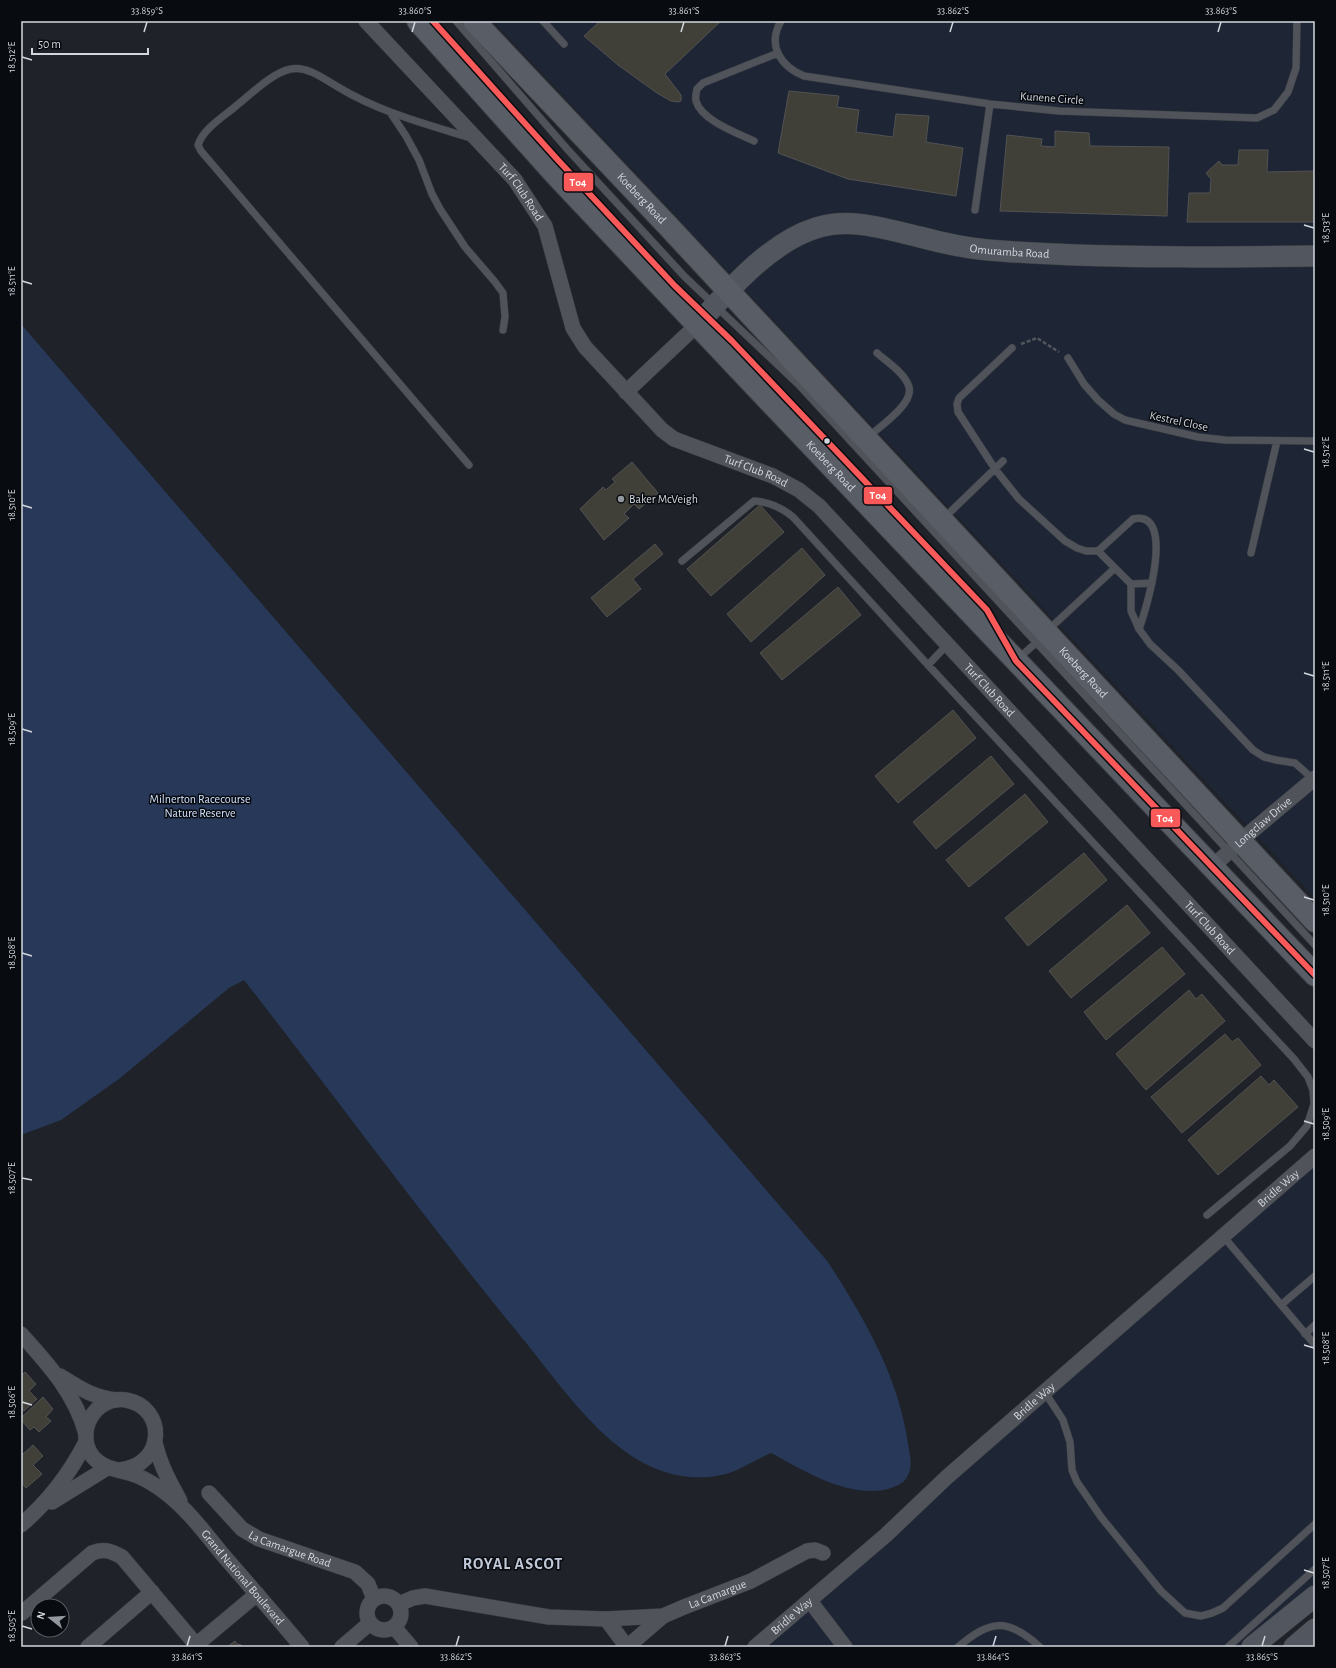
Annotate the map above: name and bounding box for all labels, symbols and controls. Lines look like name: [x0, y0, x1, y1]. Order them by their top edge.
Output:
text: 33.859°S: [131, 6, 163, 16]
text: 33.860°S: [399, 6, 432, 16]
text: 33.861°S: [668, 6, 700, 16]
text: 33.862°S: [937, 6, 969, 16]
text: 33.863°S: [1205, 6, 1237, 16]
scale bar: [32, 30, 148, 56]
text: 50 m: [38, 38, 61, 50]
text: 18.512°E: [7, 42, 17, 72]
street label: Kunene Circle: [1020, 90, 1084, 106]
street label: Turf Club Road: [496, 161, 546, 223]
street label: Koeberg Road: [615, 170, 668, 226]
line badge: T04: [563, 172, 594, 192]
text: T04: [570, 177, 587, 188]
text: 18.513°E: [1321, 213, 1331, 243]
street label: Omuramba Road: [969, 242, 1050, 260]
text: 18.511°E: [7, 266, 17, 296]
street label: Kestrel Close: [1149, 409, 1209, 433]
unlabelled marker: [822, 436, 832, 446]
text: 18.512°E: [1321, 437, 1331, 467]
street label: Koeberg Road: [804, 438, 858, 494]
street label: Turf Club Road: [722, 452, 790, 489]
line badge: T04: [863, 486, 893, 505]
text: 18.510°E: [7, 489, 17, 521]
text: T04: [870, 490, 887, 501]
place label: Baker McVeigh: [629, 493, 698, 505]
marker: Baker McVeigh: [616, 494, 626, 504]
street label: Koeberg Road: [1057, 644, 1110, 700]
street label: Turf Club Road: [962, 661, 1017, 719]
text: 18.511°E: [1321, 661, 1331, 691]
text: 18.509°E: [7, 713, 17, 745]
park label: Milnerton Racecourse Nature Reserve: [149, 793, 251, 819]
street label: Longclaw Drive: [1232, 794, 1294, 850]
line badge: T04: [1150, 808, 1181, 828]
text: T04: [1157, 813, 1174, 824]
text: 18.510°E: [1321, 884, 1331, 916]
street label: Turf Club Road: [1182, 899, 1237, 957]
text: 18.508°E: [7, 937, 17, 969]
text: 18.509°E: [1321, 1108, 1331, 1140]
text: 18.507°E: [7, 1162, 17, 1194]
street label: Bridle Way: [1255, 1167, 1302, 1209]
text: 18.508°E: [1321, 1332, 1331, 1364]
street label: Bridle Way: [1011, 1380, 1058, 1422]
text: 18.506°E: [7, 1386, 17, 1418]
street label: Grand National Boulevard: [199, 1527, 286, 1627]
street label: La Camargue Road: [247, 1528, 333, 1569]
district label: ROYAL ASCOT: [463, 1556, 563, 1572]
text: 18.507°E: [1321, 1557, 1331, 1589]
street label: La Camargue: [687, 1577, 748, 1611]
street label: Bridle Way: [768, 1595, 815, 1637]
north arrow: [30, 1598, 70, 1638]
text: 18.505°E: [7, 1610, 17, 1642]
text: N: [35, 1610, 47, 1620]
text: 33.861°S: [171, 1652, 203, 1662]
text: 33.862°S: [440, 1652, 472, 1662]
text: 33.863°S: [709, 1652, 741, 1662]
text: 33.864°S: [977, 1652, 1009, 1662]
text: 33.865°S: [1246, 1652, 1278, 1662]

